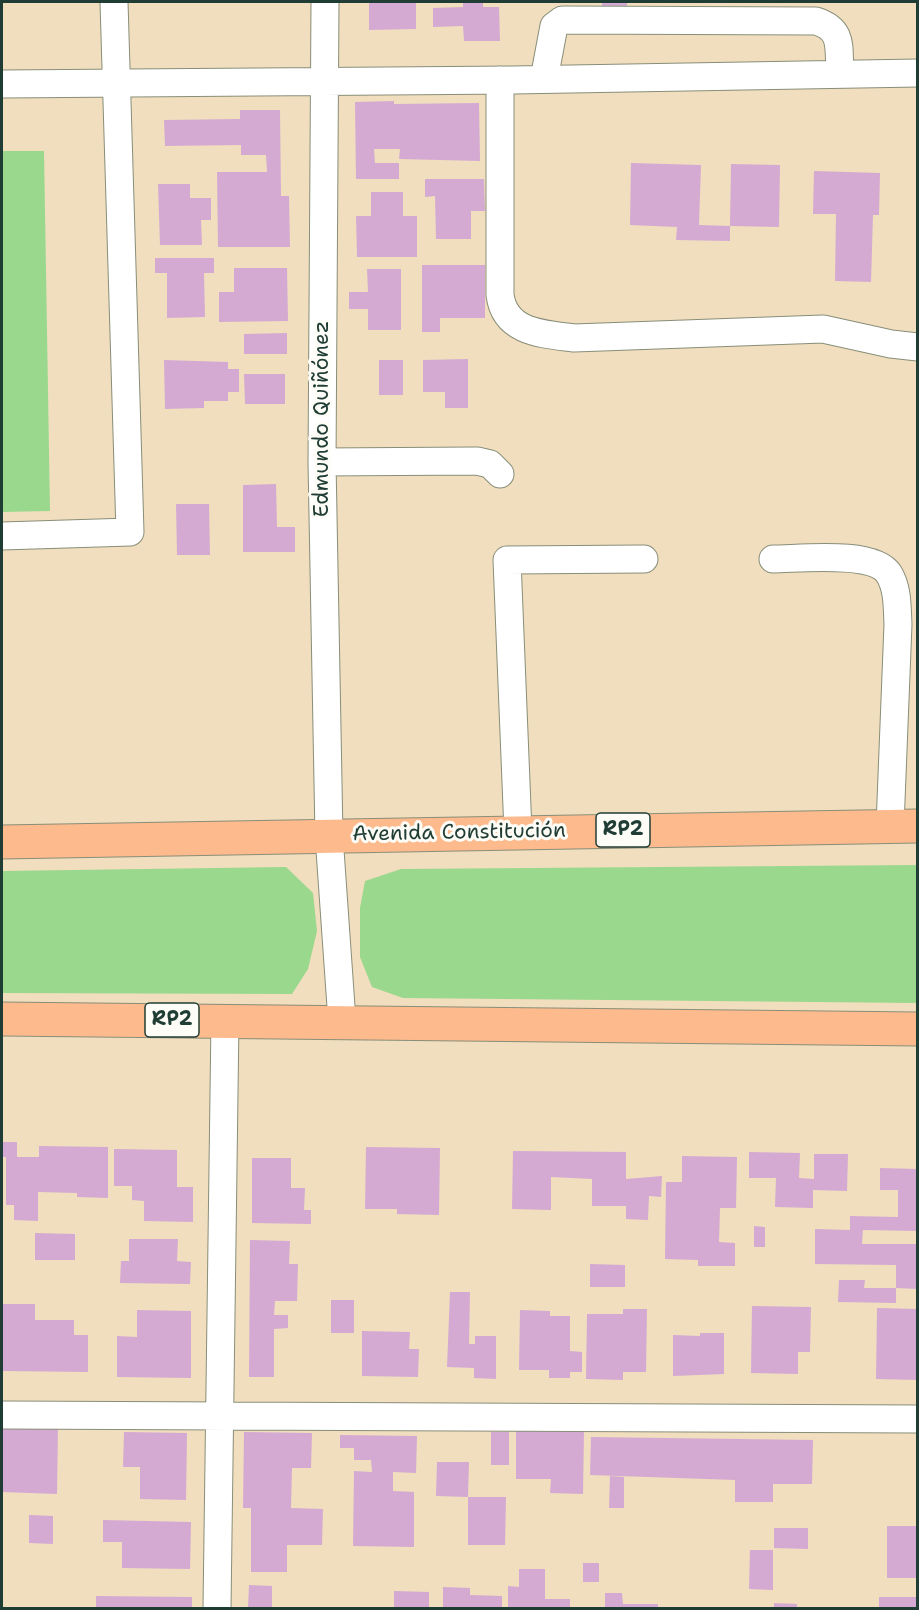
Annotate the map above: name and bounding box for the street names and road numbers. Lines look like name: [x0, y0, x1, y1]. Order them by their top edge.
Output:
street label: Edmundo Quiñónez: [310, 321, 336, 517]
road number: RP2: [596, 813, 650, 847]
street label: Avenida Constitución: [352, 819, 566, 847]
road number: RP2: [145, 1003, 199, 1037]

